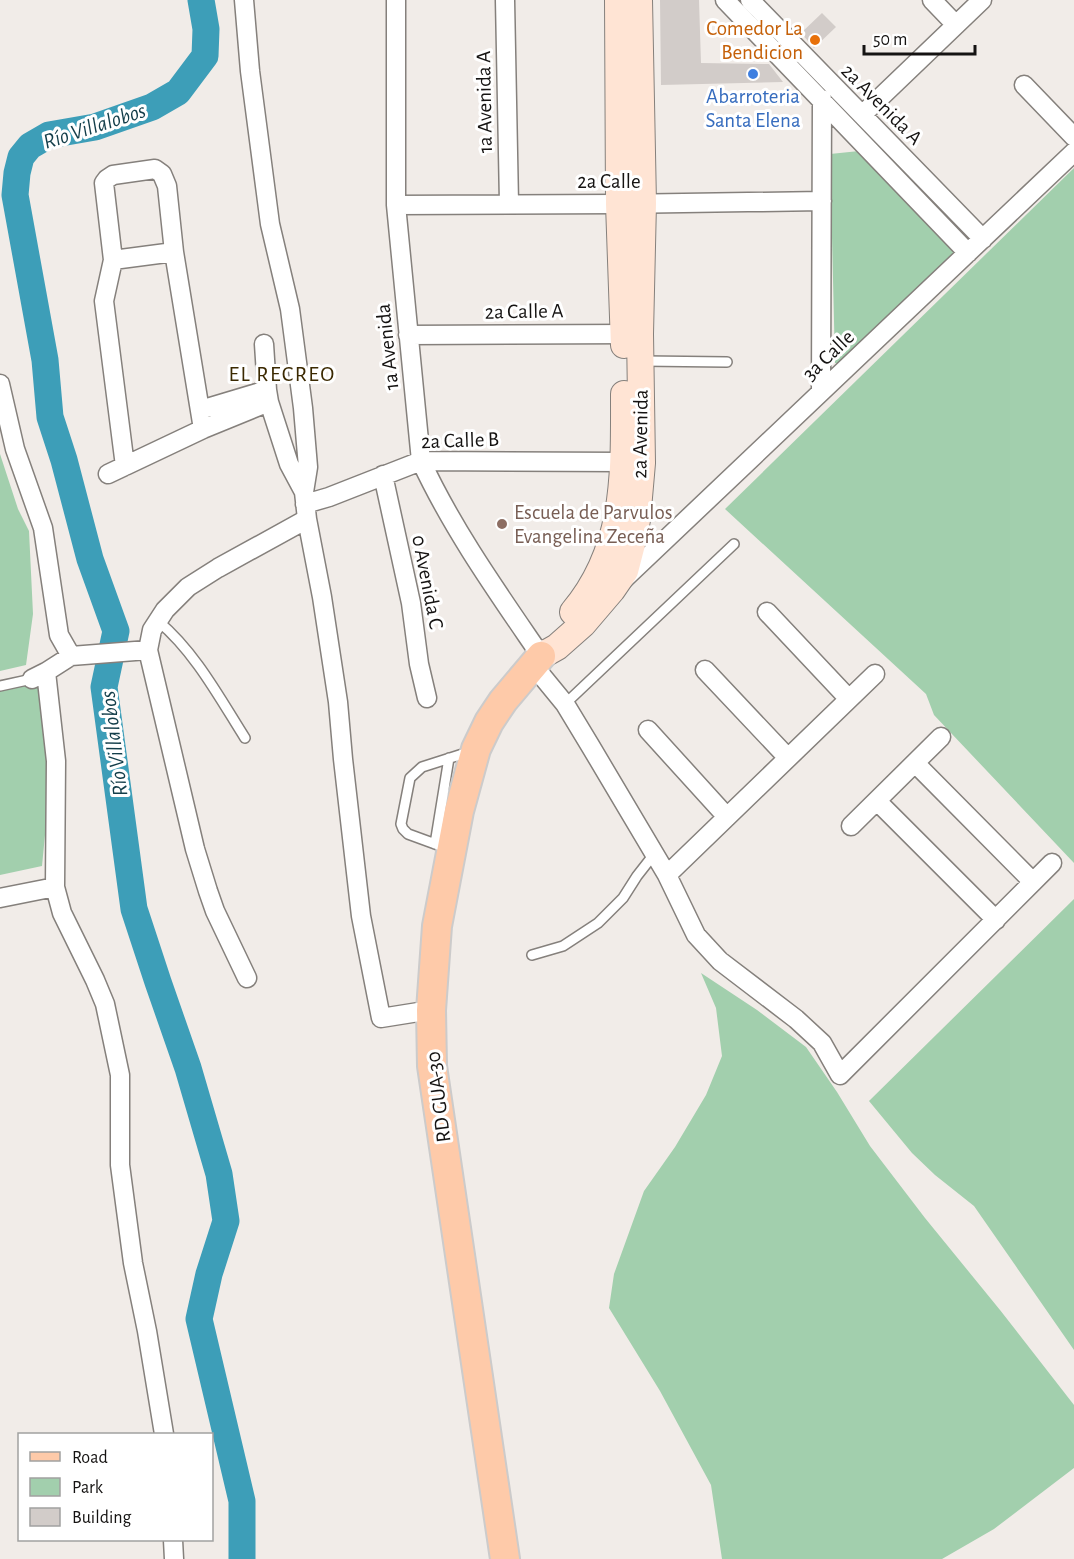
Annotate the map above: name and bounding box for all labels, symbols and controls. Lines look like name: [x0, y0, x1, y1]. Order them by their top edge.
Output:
place label: Comedor La Bendicion: [706, 18, 803, 63]
scale bar: [864, 18, 975, 56]
text: 50 m: [873, 31, 907, 49]
marker: Comedor La Bendicion: [808, 33, 822, 47]
street label: 1a Avenida A: [473, 51, 496, 153]
street label: 2a Avenida A: [837, 60, 926, 149]
marker: Abarroteria Santa Elena: [746, 67, 760, 81]
place label: Abarroteria Santa Elena: [705, 86, 801, 131]
water label: Río Villalobos: [41, 99, 148, 153]
street label: 2a Calle: [577, 171, 641, 192]
street label: 2a Calle A: [484, 300, 564, 323]
street label: 1a Avenida: [372, 302, 402, 391]
street label: 3a Calle: [799, 326, 858, 385]
district label: EL RECREO: [228, 363, 336, 385]
street label: 2a Avenida: [629, 389, 652, 479]
street label: 2a Calle B: [421, 429, 499, 452]
place label: Escuela de Parvulos Evangelina Zeceña: [514, 502, 673, 547]
marker: Escuela de Parvulos Evangelina Zeceña: [495, 517, 509, 531]
street label: 0 Avenida C: [408, 533, 447, 631]
water label: Río Villalobos: [97, 690, 131, 798]
street label: RD GUA-30: [423, 1050, 454, 1144]
legend: [18, 1433, 213, 1541]
text: Road: [72, 1449, 108, 1467]
text: Park: [72, 1479, 104, 1497]
text: Building: [72, 1509, 132, 1527]

